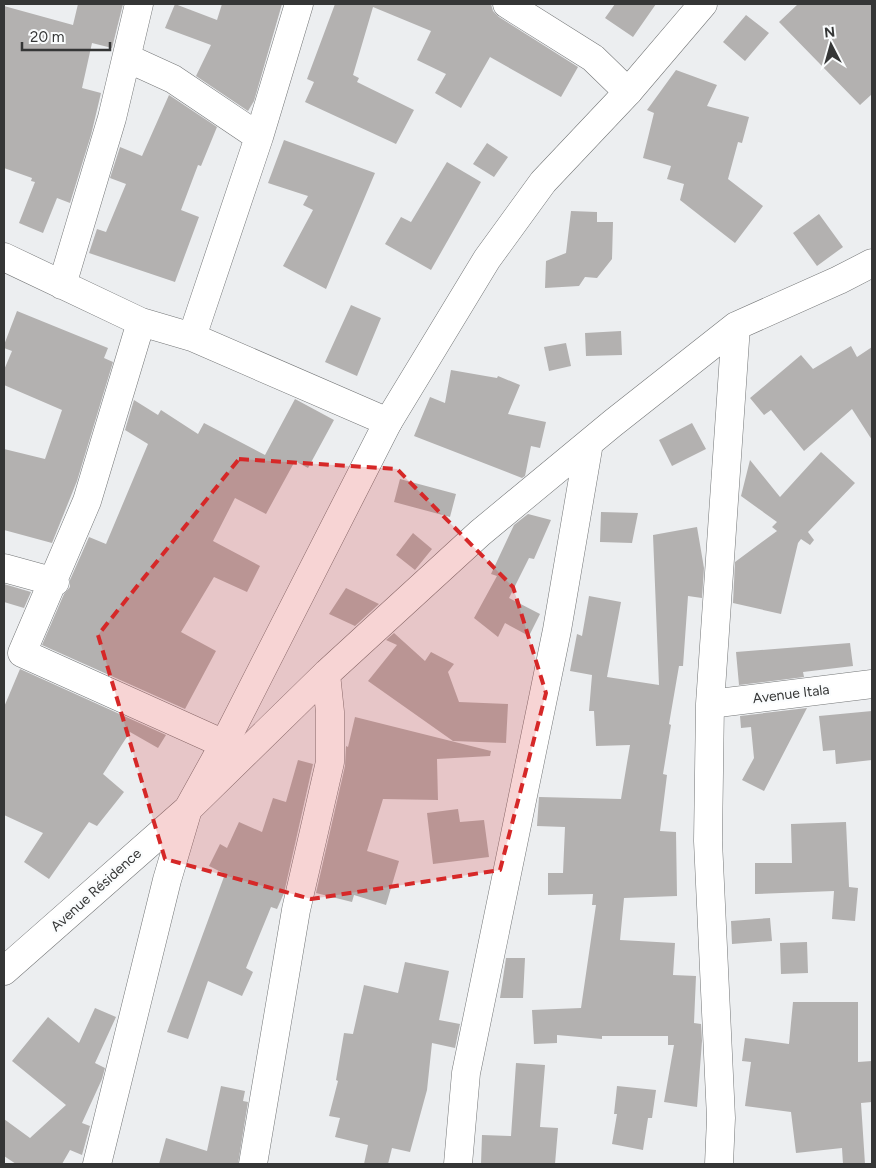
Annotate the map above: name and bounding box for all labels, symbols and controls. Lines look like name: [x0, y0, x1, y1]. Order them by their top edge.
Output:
scale bar: [22, 20, 110, 52]
north arrow: [806, 20, 856, 70]
text: N: [823, 24, 836, 42]
text: 20 m: [30, 28, 64, 46]
street label: Avenue Itala: [752, 681, 830, 707]
street label: Avenue Résidence: [47, 845, 145, 935]

